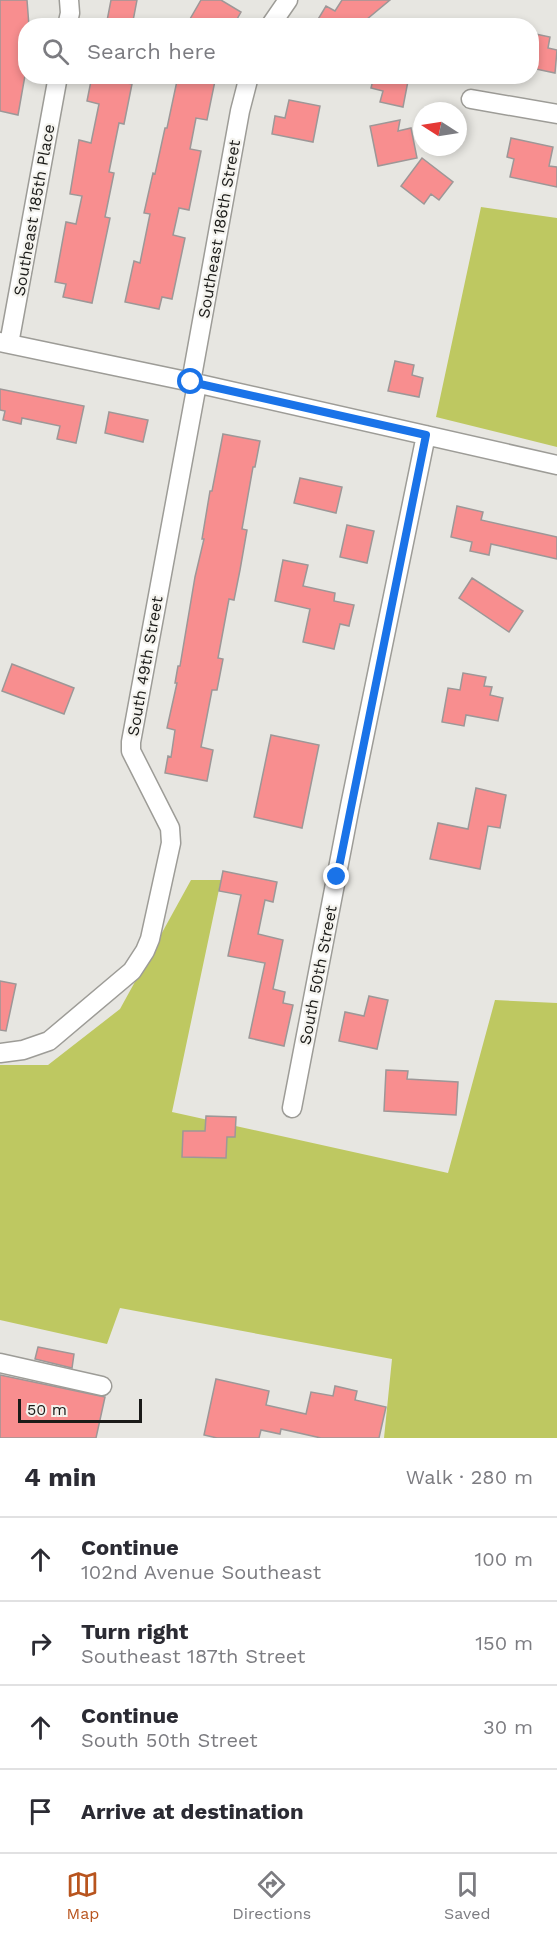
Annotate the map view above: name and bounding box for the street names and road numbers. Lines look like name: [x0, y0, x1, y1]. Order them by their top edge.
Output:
street label: Southeast 185th Place: [10, 123, 58, 297]
street label: Southeast 186th Street: [194, 138, 244, 320]
street label: South 49th Street: [123, 594, 167, 737]
street label: South 50th Street: [295, 904, 341, 1046]

